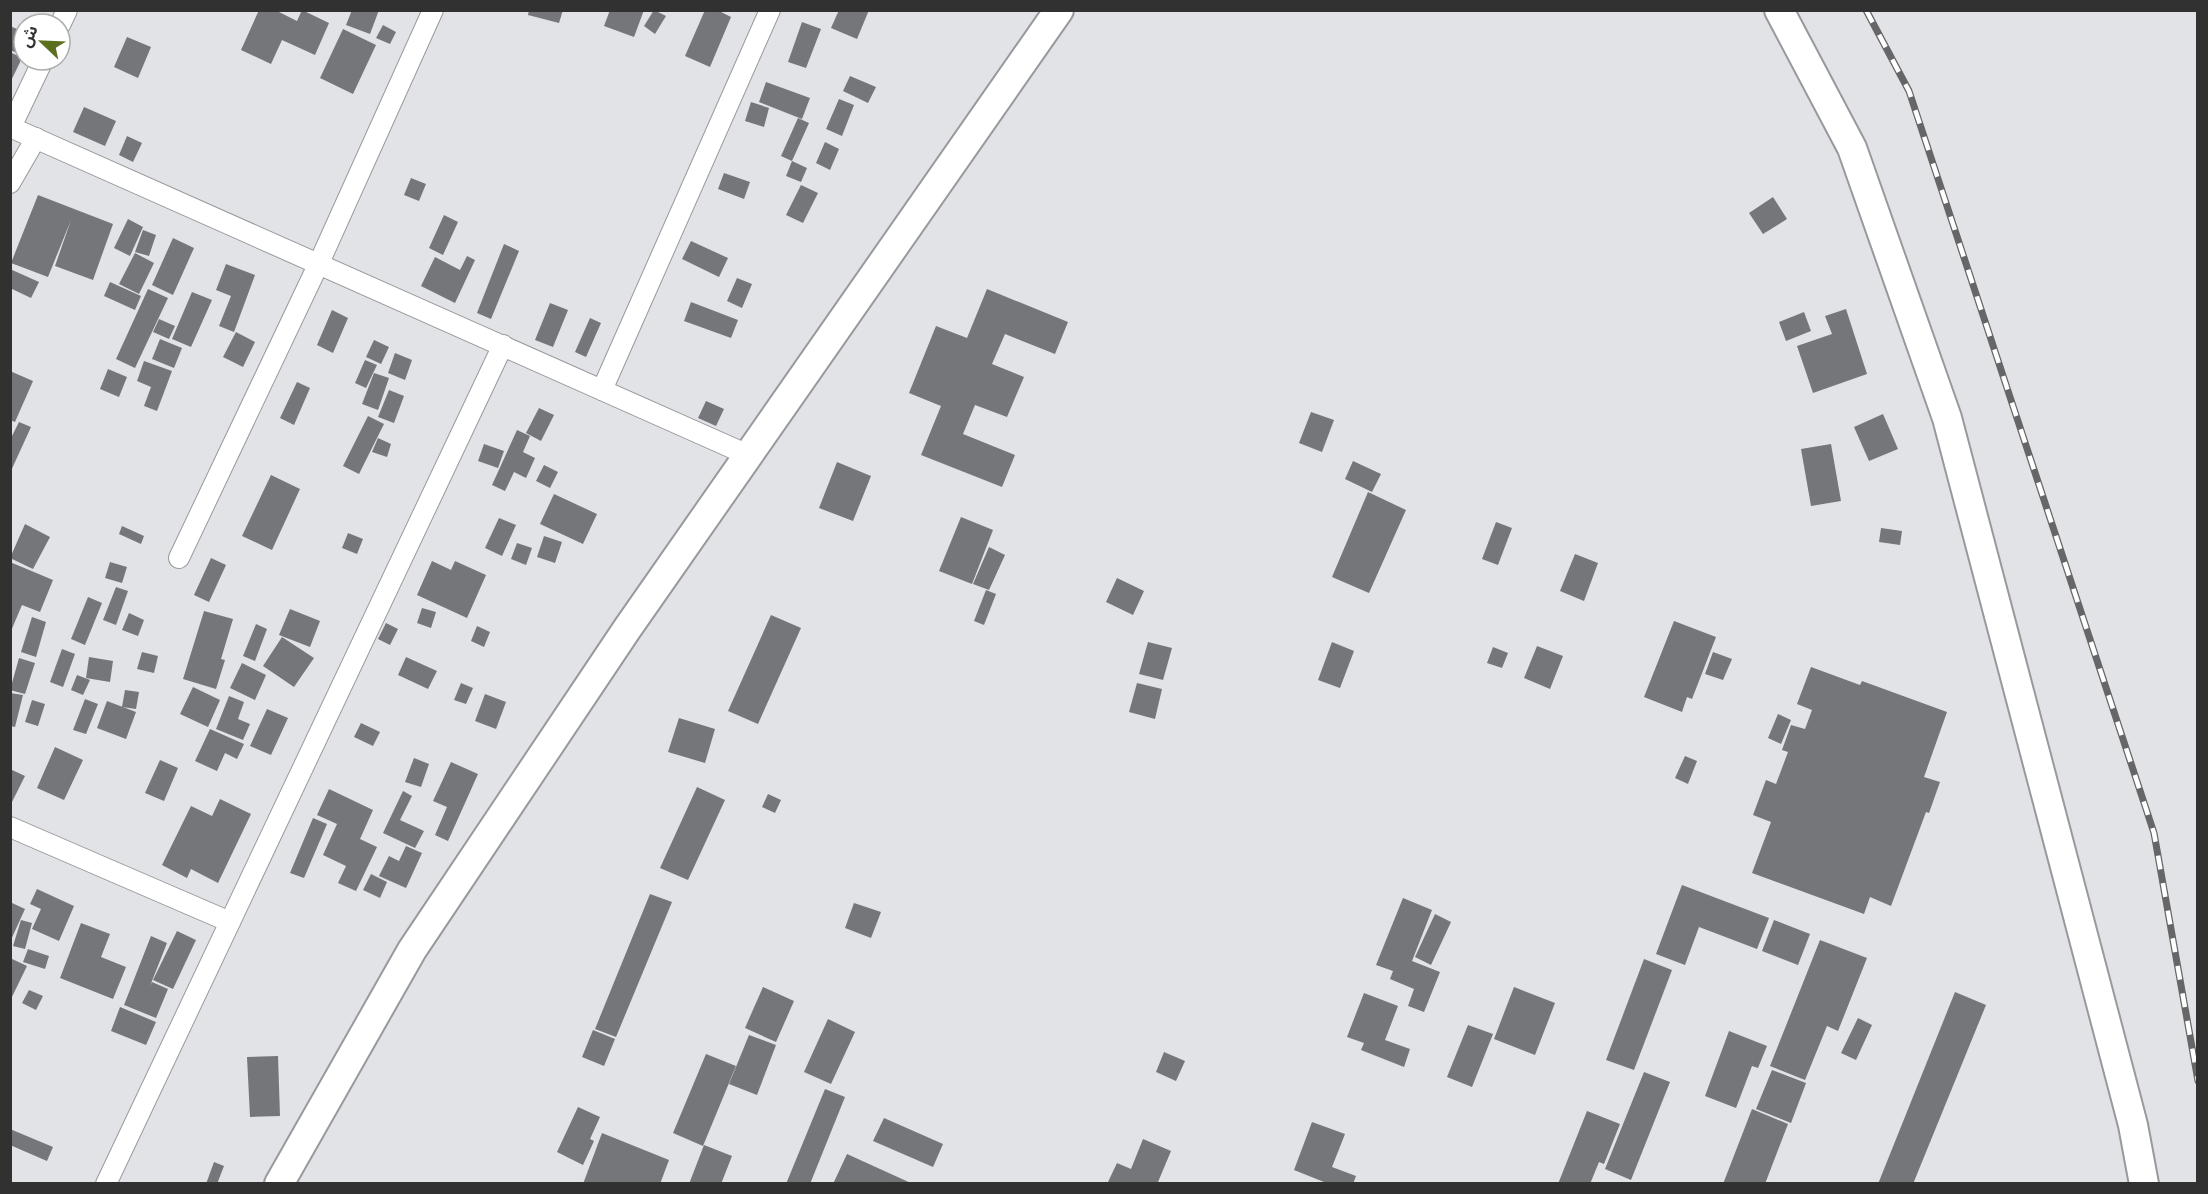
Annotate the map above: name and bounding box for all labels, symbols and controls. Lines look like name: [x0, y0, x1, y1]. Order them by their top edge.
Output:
north arrow: [12, 12, 72, 72]
text: ش: [15, 22, 42, 50]

